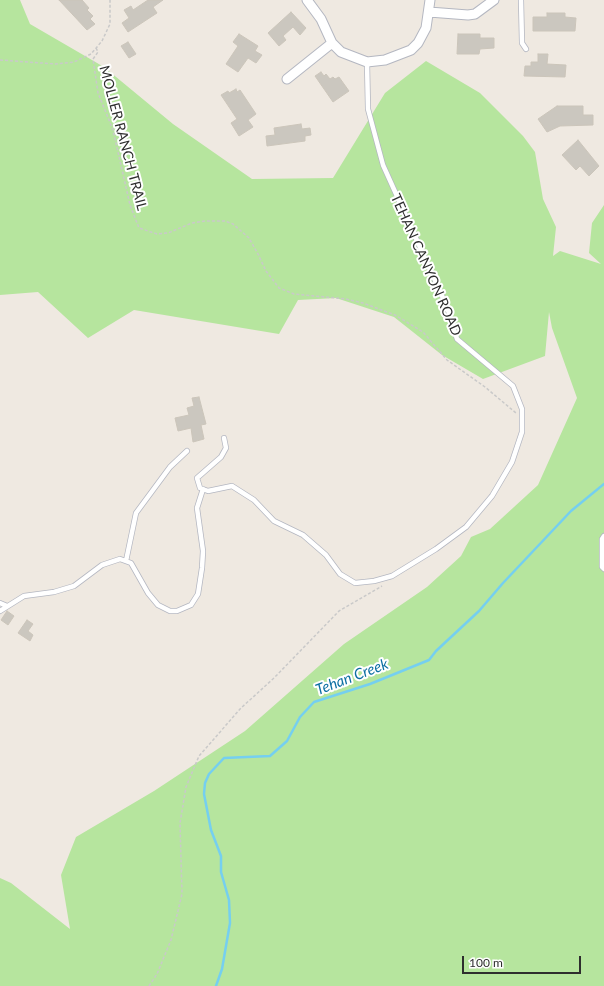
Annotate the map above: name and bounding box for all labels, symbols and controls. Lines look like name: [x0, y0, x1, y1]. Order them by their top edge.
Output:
street label: MOLLER RANCH TRAIL: [96, 64, 150, 212]
street label: TEHAN CANYON ROAD: [387, 191, 465, 339]
water label: Tehan Creek: [313, 655, 391, 699]
scale bar: [464, 948, 583, 974]
text: 100 m: [469, 955, 503, 970]

